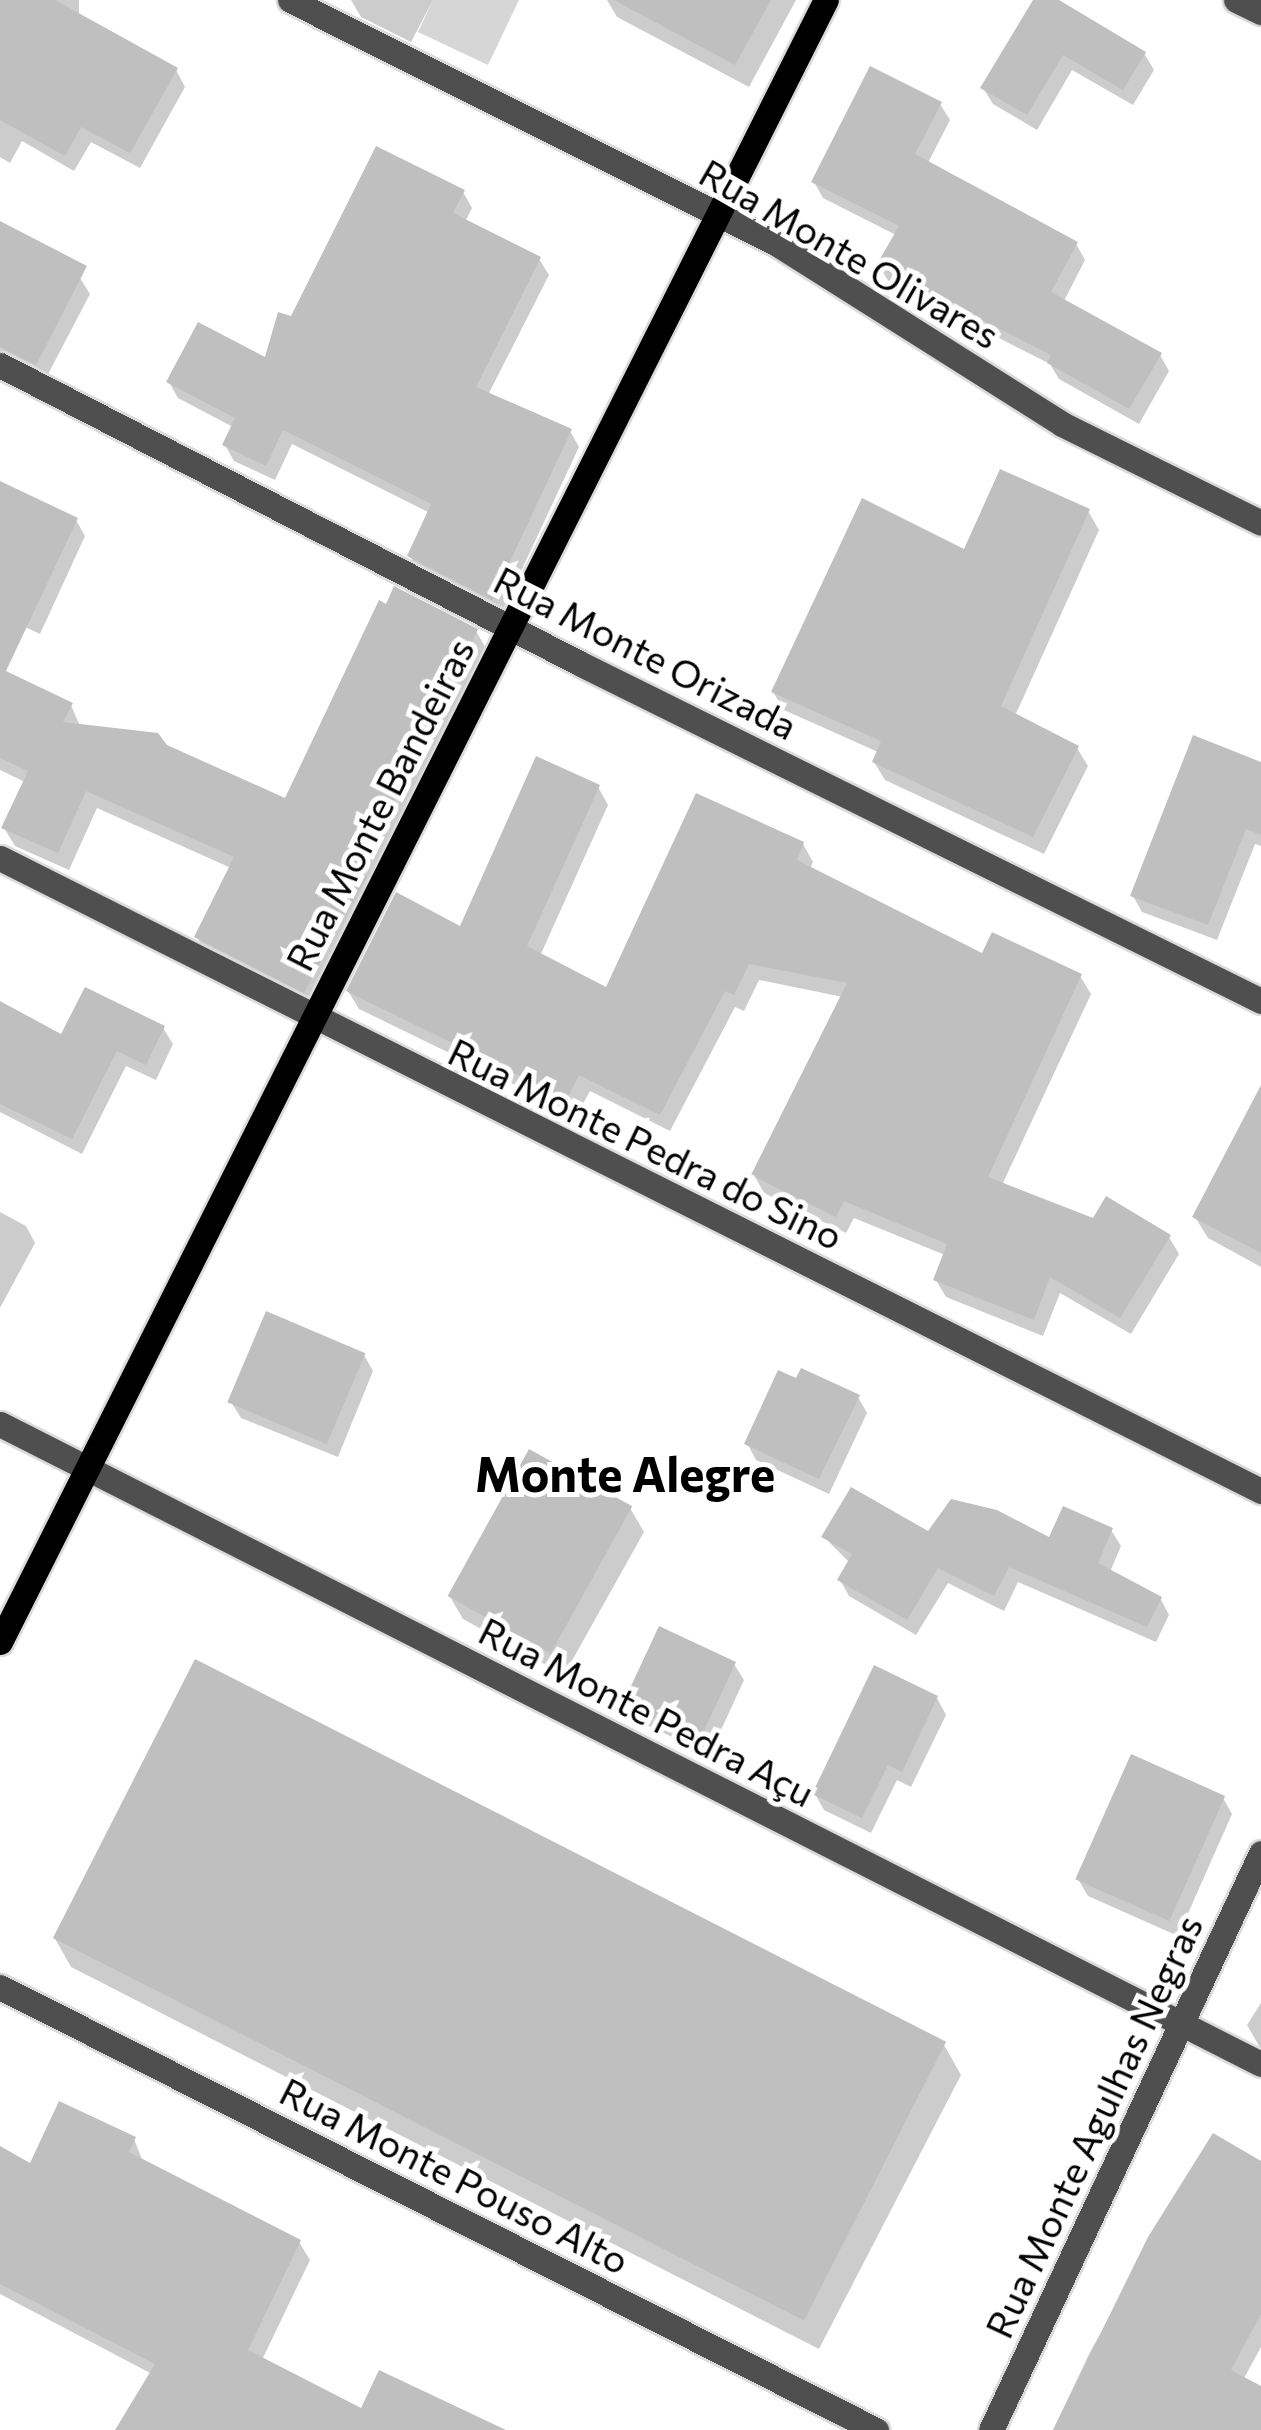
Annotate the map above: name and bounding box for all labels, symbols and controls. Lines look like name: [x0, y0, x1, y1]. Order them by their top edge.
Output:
street label: Rua Monte Olivares: [692, 149, 1008, 357]
street label: Rua Monte Orizada: [487, 556, 805, 748]
street label: Rua Monte Bandeiras: [275, 630, 483, 978]
street label: Rua Monte Pedra do Sino: [442, 1028, 850, 1258]
district label: Monte Alegre: [475, 1444, 775, 1502]
street label: Rua Monte Pedra Açu: [472, 1607, 822, 1815]
street label: Rua Monte Agulhas Negras: [975, 1907, 1211, 2345]
street label: Rua Monte Pouso Alto: [273, 2067, 637, 2283]

